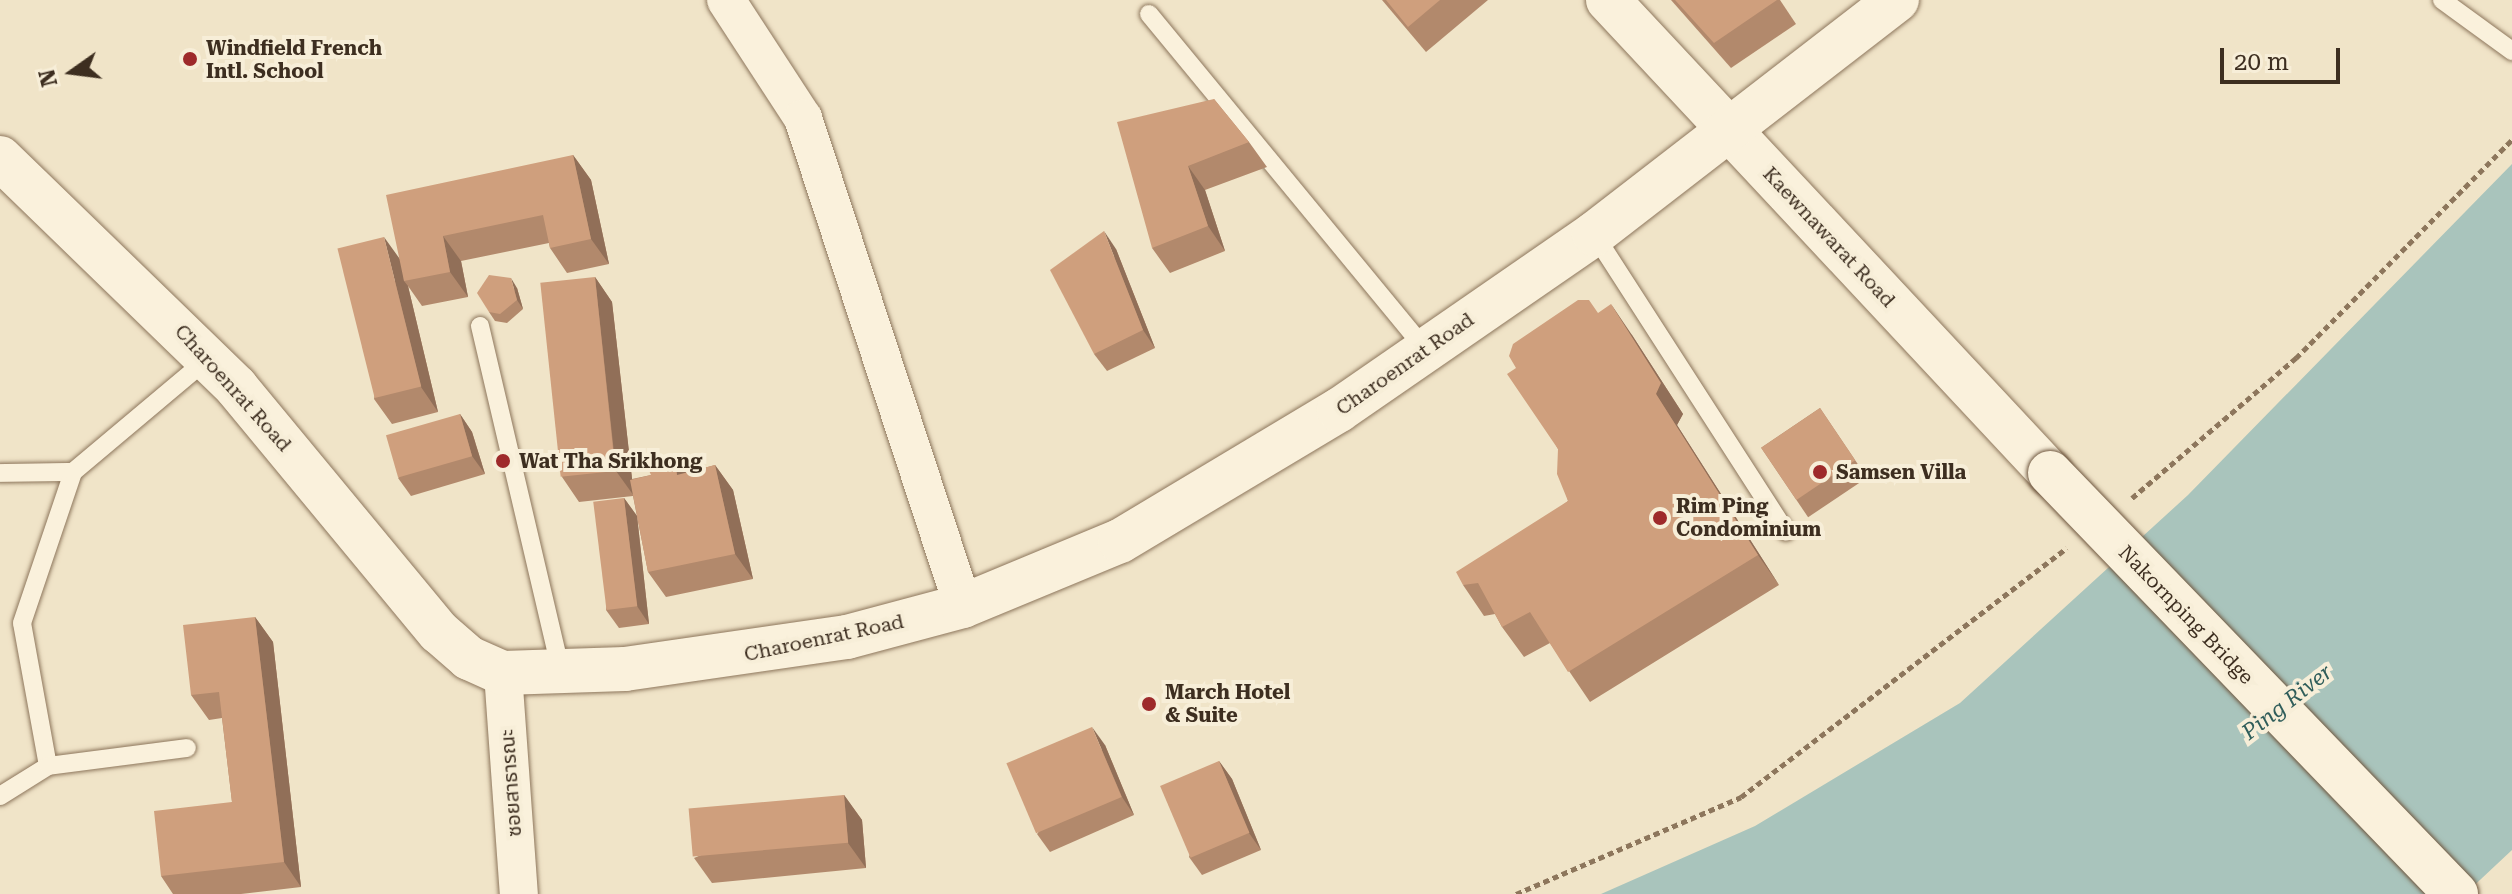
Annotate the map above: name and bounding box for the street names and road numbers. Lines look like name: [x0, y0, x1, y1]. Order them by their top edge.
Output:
street label: Kaewnawarat Road: [1758, 162, 1900, 312]
street label: Charoenrat Road: [1332, 308, 1478, 420]
street label: Charoenrat Road: [170, 320, 296, 456]
street label: Nakornping Bridge: [2114, 541, 2258, 689]
street label: Charoenrat Road: [742, 609, 906, 667]
street label: ซอยสาธารณะ: [495, 728, 527, 838]

